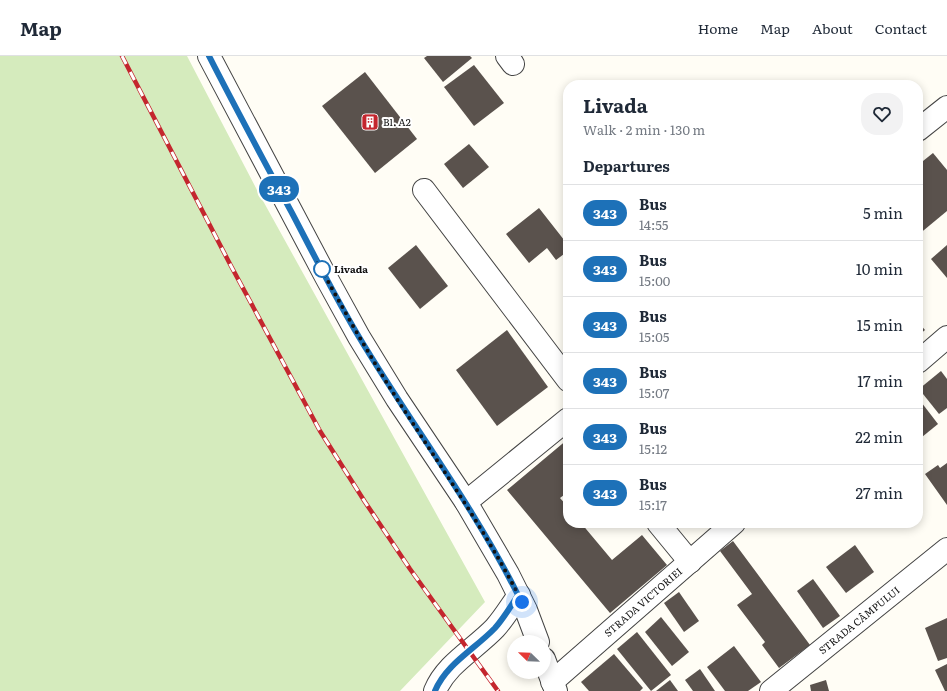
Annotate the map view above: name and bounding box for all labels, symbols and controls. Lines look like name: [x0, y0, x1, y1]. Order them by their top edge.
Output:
text: Map: [20, 14, 62, 42]
text: Home: [698, 18, 738, 38]
text: Map: [760, 18, 790, 38]
text: About: [812, 18, 853, 38]
text: Contact: [875, 18, 927, 38]
text: Livada: [583, 91, 648, 119]
button: heart: [861, 93, 903, 135]
building icon: Bl. A2: [360, 112, 380, 132]
place label: Bl. A2: [383, 114, 411, 129]
text: Walk · 2 min · 130 m: [583, 120, 705, 139]
text: Departures: [583, 154, 670, 177]
line badge: 343: [256, 176, 302, 202]
text: 343: [267, 179, 291, 199]
text: Bus: [639, 192, 667, 215]
text: 5 min: [863, 201, 903, 224]
text: 343: [593, 203, 617, 223]
text: 14:55: [639, 215, 668, 234]
text: Bus: [639, 248, 667, 271]
text: 10 min: [856, 257, 903, 280]
text: 343: [593, 259, 617, 279]
marker: Livada: [313, 260, 331, 278]
place label: Livada: [334, 261, 368, 276]
text: 15:00: [639, 271, 670, 290]
text: Bus: [639, 304, 667, 327]
text: 15 min: [857, 313, 903, 336]
text: 343: [593, 315, 617, 335]
text: 15:05: [639, 327, 669, 346]
text: Bus: [639, 360, 667, 383]
text: 17 min: [857, 369, 903, 392]
text: 343: [593, 371, 617, 391]
text: 15:07: [639, 383, 669, 402]
text: Bus: [639, 416, 667, 439]
text: 22 min: [855, 425, 903, 448]
text: 343: [593, 427, 617, 447]
text: 15:12: [639, 439, 667, 458]
text: Bus: [639, 472, 667, 495]
text: 27 min: [855, 481, 903, 504]
text: 343: [593, 483, 617, 503]
text: 15:17: [639, 495, 667, 514]
street label: STRADA VICTORIEI: [600, 563, 685, 640]
street label: STRADA CÂMPULUI: [815, 582, 903, 657]
your location: [512, 592, 532, 612]
north arrow: [507, 635, 551, 679]
map controls: [507, 635, 551, 679]

